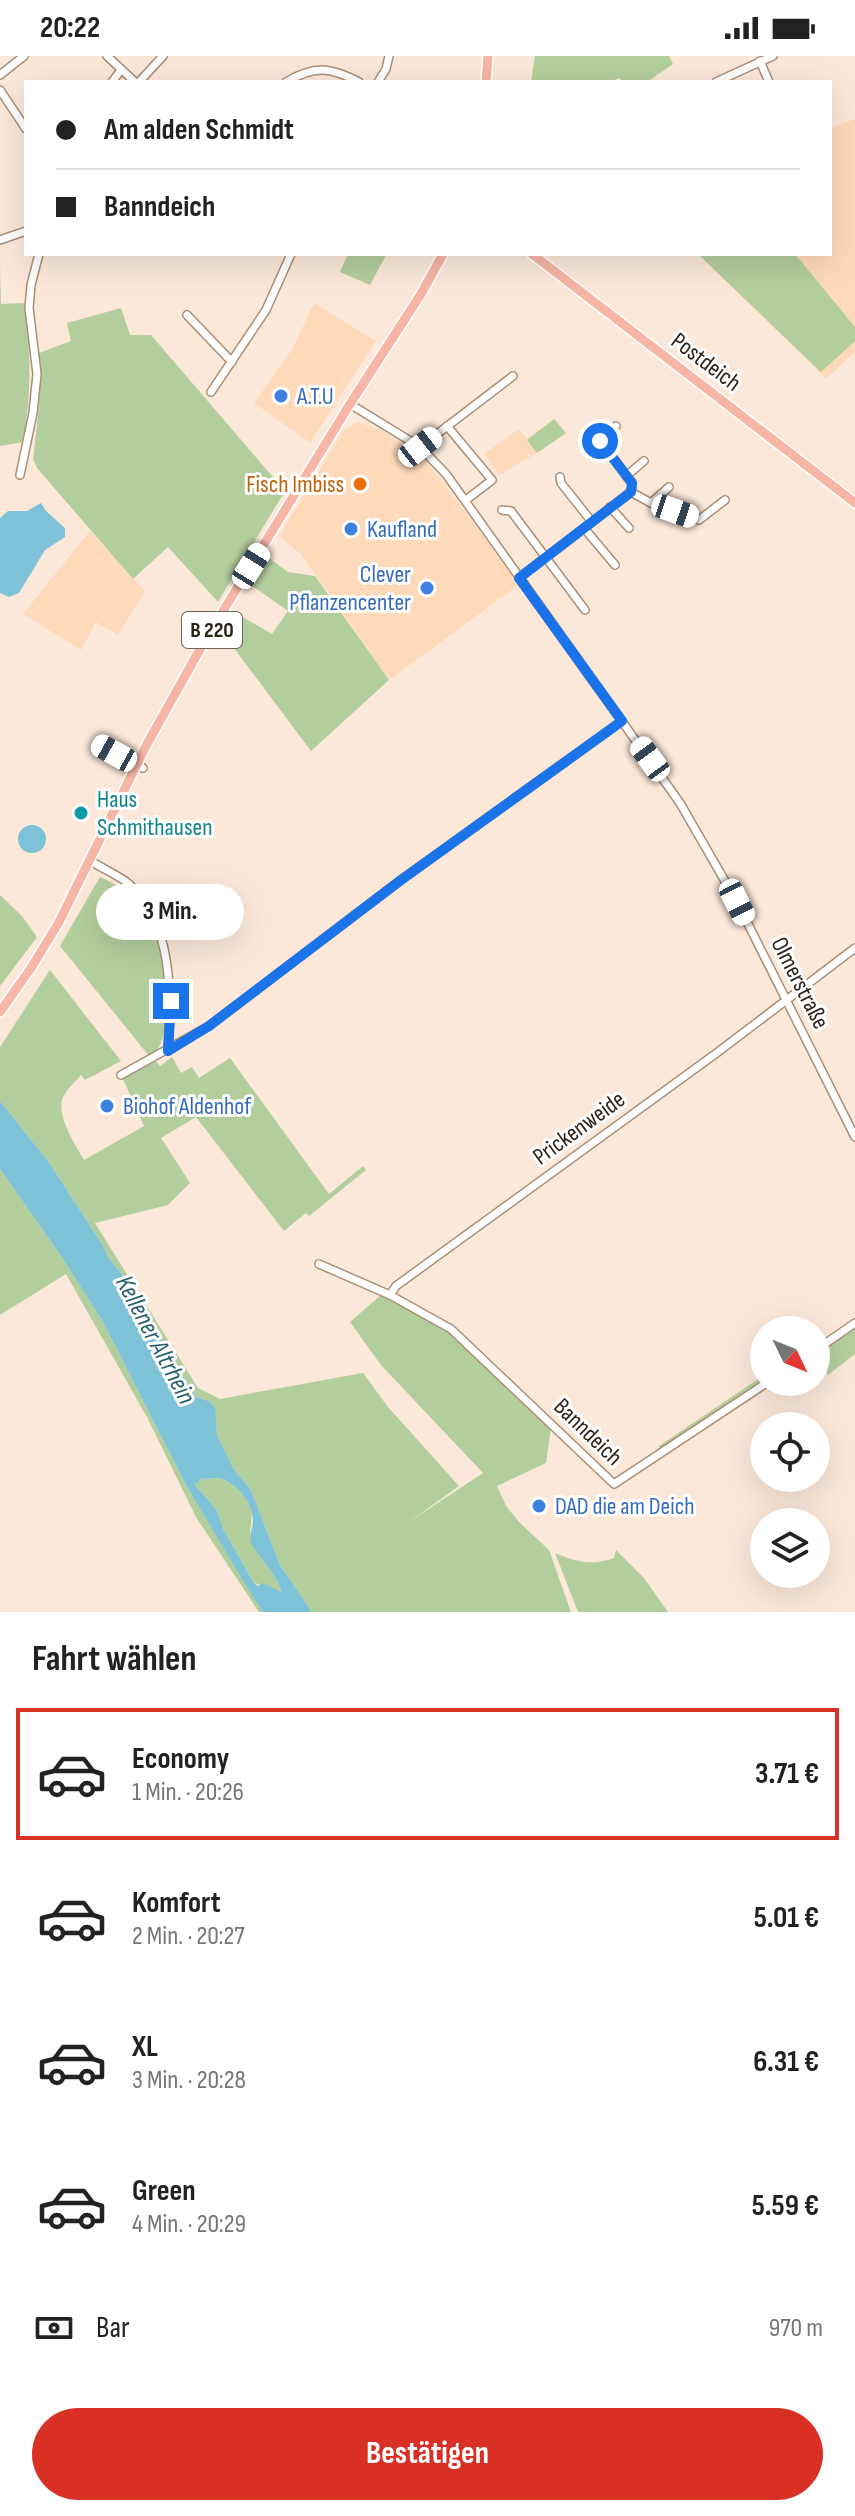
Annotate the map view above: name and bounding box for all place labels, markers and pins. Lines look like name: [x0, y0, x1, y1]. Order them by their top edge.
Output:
place label: A.T.U: [296, 382, 334, 411]
marker: A.T.U: [272, 387, 290, 405]
place label: Fisch Imbiss: [246, 470, 344, 499]
marker: Fisch Imbiss: [351, 475, 369, 493]
place label: Kaufland: [367, 515, 437, 544]
marker: Kaufland: [342, 520, 360, 538]
place label: Clever Pflanzencenter: [289, 560, 411, 617]
marker: Clever Pflanzencenter: [418, 579, 436, 597]
place label: Haus Schmithausen: [97, 785, 212, 842]
marker: Haus Schmithausen: [72, 804, 90, 822]
place label: Biohof Aldenhof: [123, 1092, 252, 1121]
marker: Biohof Aldenhof: [98, 1097, 116, 1115]
place label: DAD die am Deich: [555, 1492, 695, 1521]
marker: DAD die am Deich: [530, 1497, 548, 1515]

